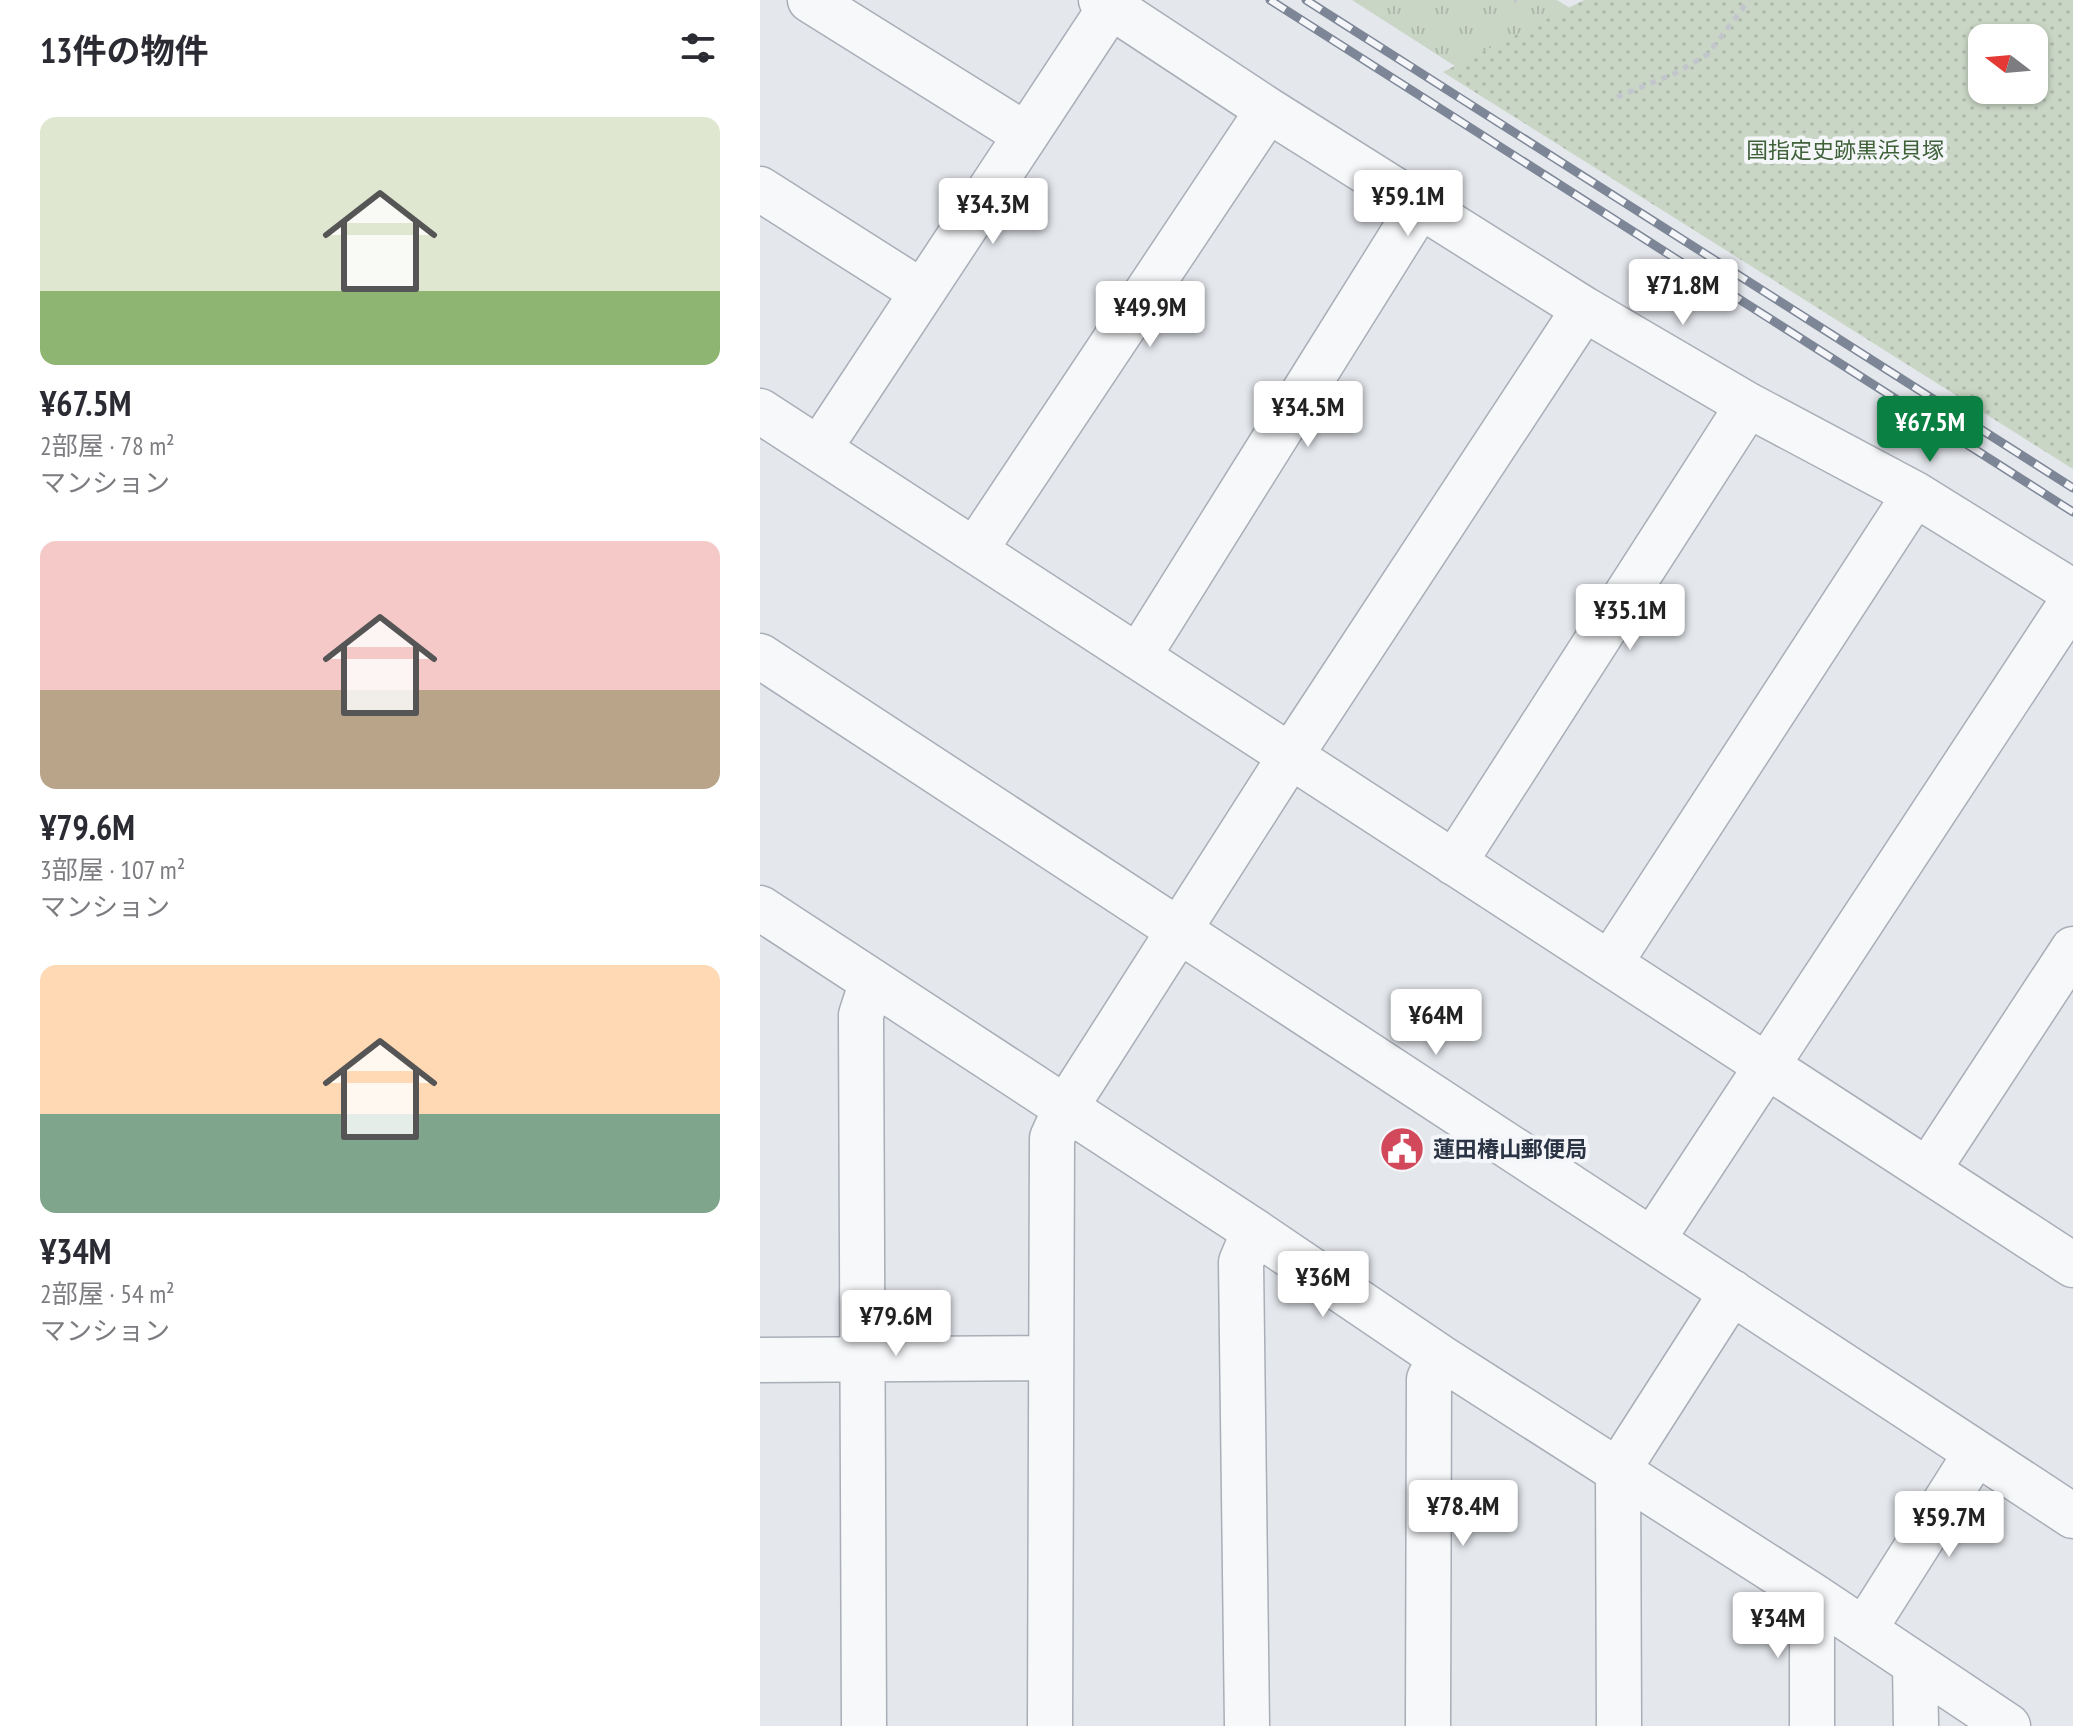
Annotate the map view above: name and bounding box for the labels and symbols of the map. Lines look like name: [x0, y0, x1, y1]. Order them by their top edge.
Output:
north arrow: [1968, 24, 2048, 104]
park label: 国指定史跡黒浜貝塚: [1746, 136, 1944, 164]
pin: ¥59.1M: [1343, 170, 1473, 238]
pin: ¥34.3M: [928, 178, 1058, 246]
pin: ¥71.8M: [1618, 259, 1748, 327]
pin: ¥49.9M: [1085, 281, 1215, 349]
pin: ¥34.5M: [1243, 381, 1373, 449]
pin: ¥67.5M: [1865, 396, 1995, 464]
pin: ¥35.1M: [1565, 584, 1695, 652]
pin: ¥64M: [1389, 989, 1483, 1057]
public building icon: 蓮田椿山郵便局: [1378, 1125, 1426, 1173]
place label: 蓮田椿山郵便局: [1433, 1135, 1587, 1163]
pin: ¥36M: [1276, 1251, 1370, 1319]
pin: ¥79.6M: [831, 1290, 961, 1358]
pin: ¥78.4M: [1398, 1480, 1528, 1548]
pin: ¥59.7M: [1884, 1491, 2014, 1559]
pin: ¥34M: [1731, 1592, 1825, 1660]

